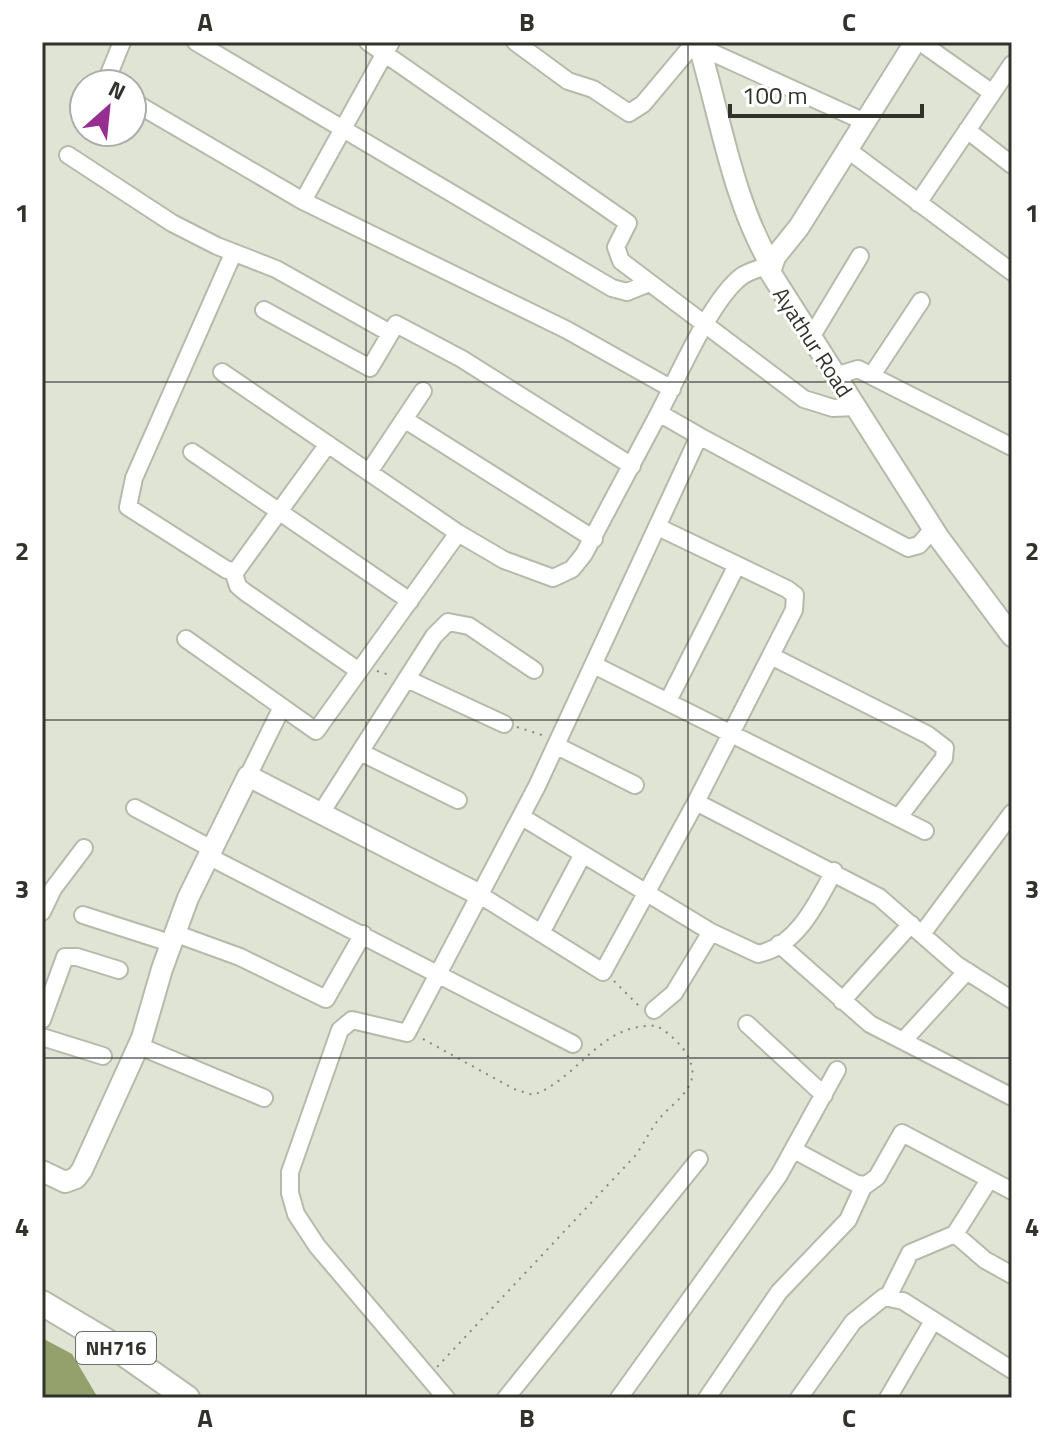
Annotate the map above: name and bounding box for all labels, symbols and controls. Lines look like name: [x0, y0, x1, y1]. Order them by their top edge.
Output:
text: A: [197, 2, 213, 41]
text: B: [519, 2, 535, 41]
text: C: [842, 2, 856, 41]
north arrow: [68, 68, 148, 148]
scale bar: [730, 68, 922, 118]
text: N: [103, 72, 132, 109]
text: 100 m: [742, 77, 808, 113]
text: 1: [15, 193, 29, 232]
text: 1: [1025, 193, 1039, 232]
street label: Ayathur Road: [765, 280, 861, 404]
text: 2: [15, 531, 29, 570]
text: 2: [1025, 531, 1039, 570]
text: 3: [15, 869, 29, 908]
text: 3: [1025, 869, 1039, 908]
text: 4: [15, 1207, 29, 1246]
text: 4: [1025, 1207, 1039, 1246]
road number: NH716: [76, 1332, 156, 1364]
text: A: [197, 1398, 213, 1437]
text: B: [519, 1398, 535, 1437]
text: C: [842, 1398, 856, 1437]

